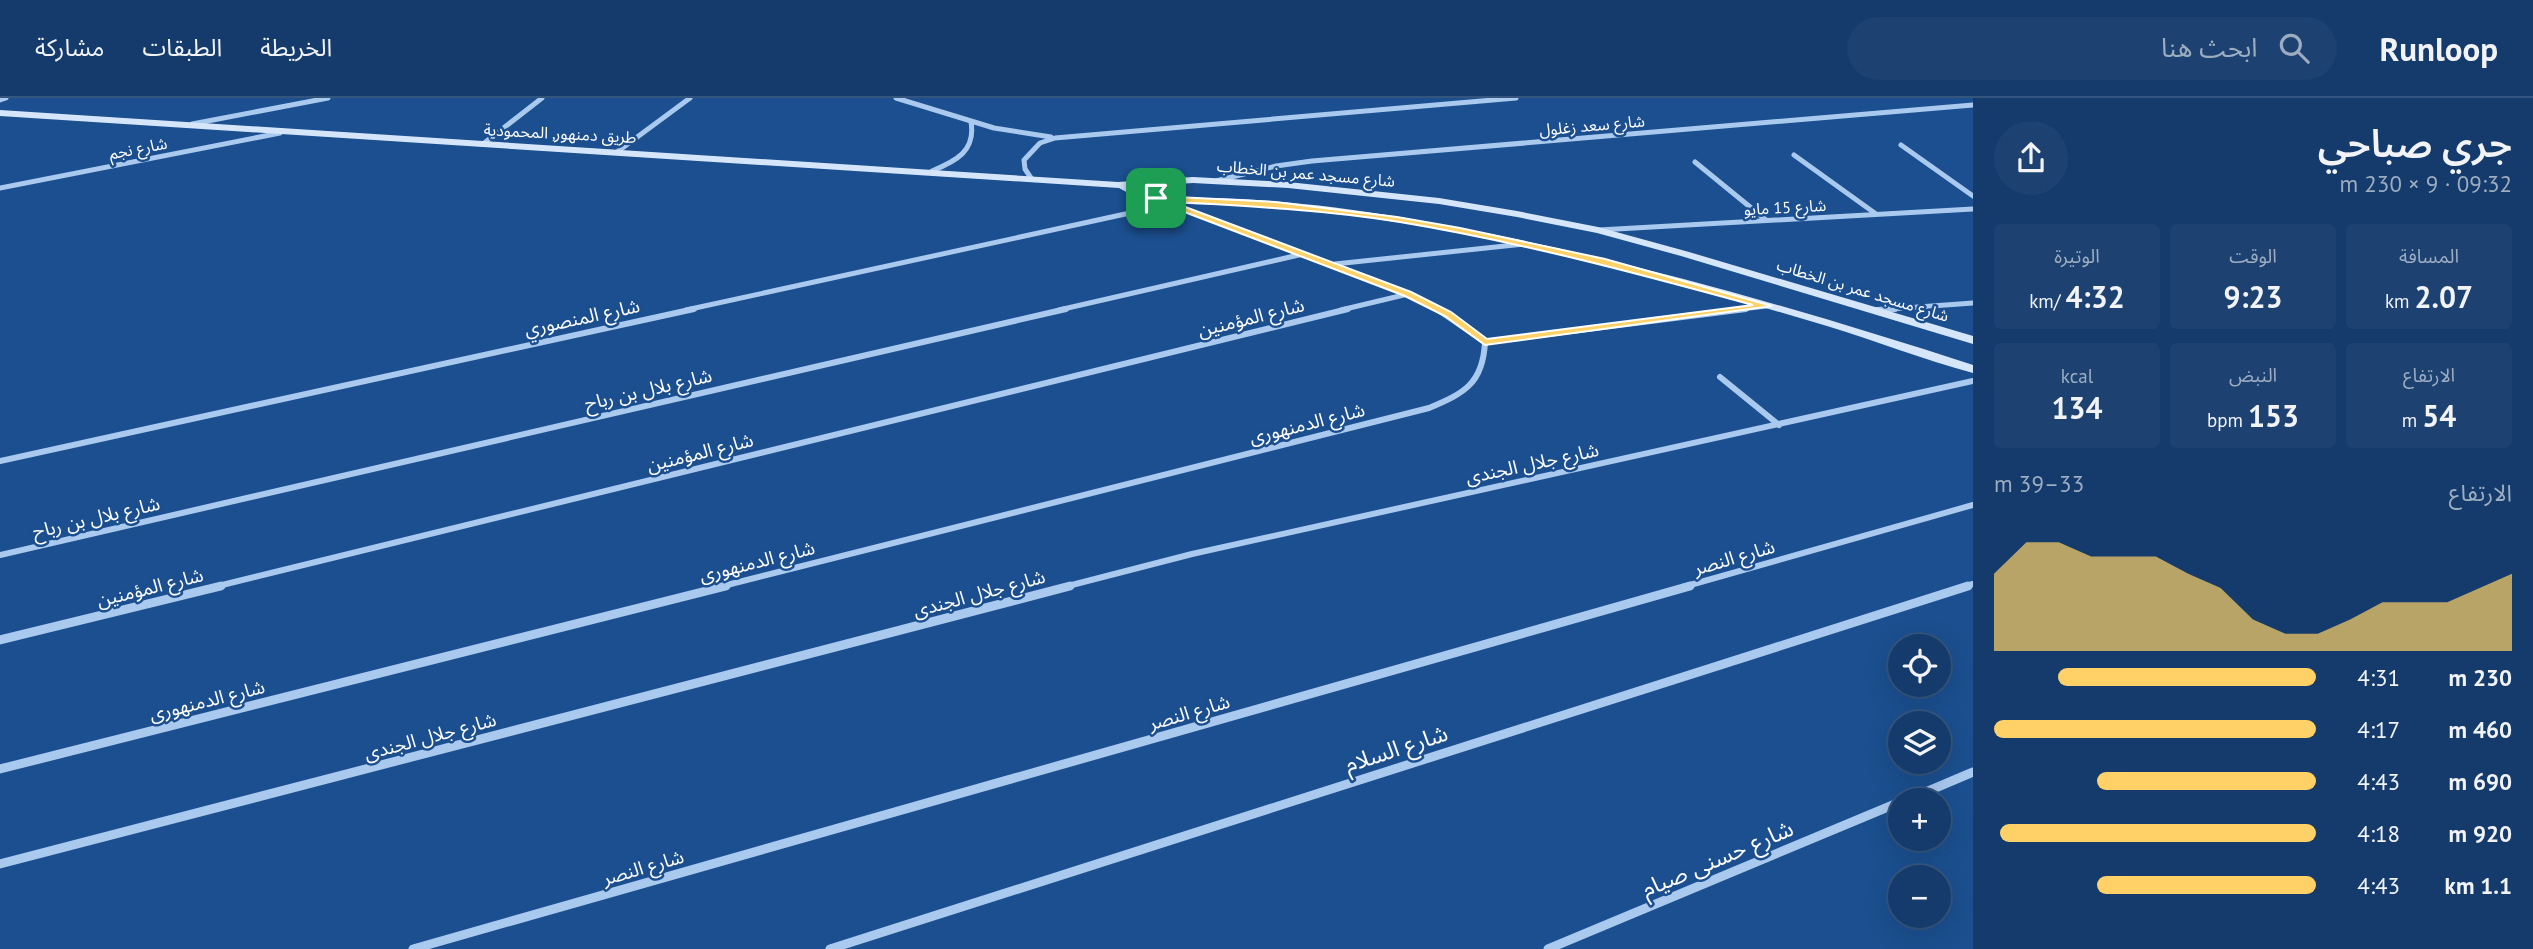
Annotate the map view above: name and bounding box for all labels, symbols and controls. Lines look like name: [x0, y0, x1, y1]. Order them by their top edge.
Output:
search box: [1847, 17, 2337, 80]
text: Runloop: [2379, 27, 2498, 70]
icon: search: [2275, 29, 2313, 67]
text: ابحث هنا: [2161, 31, 2257, 64]
text: مشاركة: [35, 32, 104, 63]
text: الطبقات: [142, 32, 222, 63]
text: الخريطة: [260, 32, 332, 63]
street label: شارع سعد زغلول: [1538, 110, 1646, 143]
text: جري صباحي: [2318, 118, 2512, 167]
street label: طريق دمنهور, المحمودية: [483, 119, 637, 148]
button: share: [1994, 121, 2068, 195]
street label: شارع نجم: [107, 133, 169, 166]
street label: شارع مسجد عمر بن الخطاب: [1216, 155, 1396, 194]
pin: [1126, 168, 1186, 228]
text: 09:32 · 9 × 230 m: [2339, 169, 2512, 198]
icon: arrive: [1137, 179, 1175, 217]
street label: شارع 15 مايو: [1743, 195, 1827, 222]
text: الوتيرة: [2054, 244, 2100, 268]
text: الوقت: [2229, 244, 2277, 268]
text: المسافة: [2399, 244, 2459, 268]
street label: شارع مسجد عمر بن الخطاب: [1774, 254, 1951, 329]
text: 4:32: [2066, 277, 2125, 316]
text: 9:23: [2223, 277, 2283, 316]
text: 2.07: [2415, 277, 2473, 316]
text: /km: [2029, 289, 2066, 313]
text: km: [2385, 289, 2415, 313]
street label: شارع المؤمنين: [1195, 292, 1307, 344]
street label: شارع المنصوري: [522, 293, 643, 344]
street label: شارع بلال بن رباح: [582, 363, 715, 417]
text: النبض: [2229, 363, 2277, 387]
text: الارتفاع: [2403, 363, 2455, 387]
text: kcal: [2061, 364, 2093, 388]
text: 134: [2051, 388, 2103, 427]
text: 153: [2248, 396, 2299, 435]
text: 54: [2422, 396, 2456, 435]
street label: شارع الدمنهورى: [1247, 397, 1368, 451]
text: bpm: [2207, 408, 2248, 432]
text: m: [2402, 408, 2422, 432]
street label: شارع المؤمنين: [644, 427, 756, 479]
street label: شارع جلال الجندى: [1463, 437, 1601, 491]
text: 33–39 m: [1994, 469, 2084, 498]
text: الارتفاع: [2449, 478, 2512, 507]
street label: شارع بلال بن رباح: [30, 491, 163, 545]
street label: شارع النصر: [1690, 534, 1778, 582]
street label: شارع الدمنهورى: [697, 535, 818, 589]
street label: شارع المؤمنين: [94, 562, 206, 614]
street label: شارع جلال الجندى: [910, 564, 1048, 624]
map controls: [1888, 634, 1951, 928]
button: locate: [1888, 634, 1951, 697]
text: 4:31: [2357, 663, 2400, 692]
text: 230 m: [2449, 663, 2512, 692]
street label: شارع الدمنهورى: [147, 674, 268, 728]
street label: شارع النصر: [1145, 689, 1233, 737]
street label: شارع جلال الجندى: [361, 707, 499, 767]
button: layers: [1888, 711, 1951, 774]
text: 4:17: [2357, 715, 2400, 744]
text: 460 m: [2449, 715, 2512, 744]
street label: شارع السلام: [1341, 718, 1453, 782]
text: 4:43: [2357, 767, 2400, 796]
text: 690 m: [2449, 767, 2512, 796]
button: +: [1888, 788, 1951, 851]
street label: شارع حسنى صيام: [1637, 813, 1799, 907]
text: 4:18: [2357, 819, 2400, 848]
text: 920 m: [2449, 819, 2512, 848]
street label: شارع النصر: [599, 844, 687, 892]
button: −: [1888, 865, 1951, 928]
text: 4:43: [2357, 871, 2400, 900]
text: 1.1 km: [2445, 871, 2512, 900]

